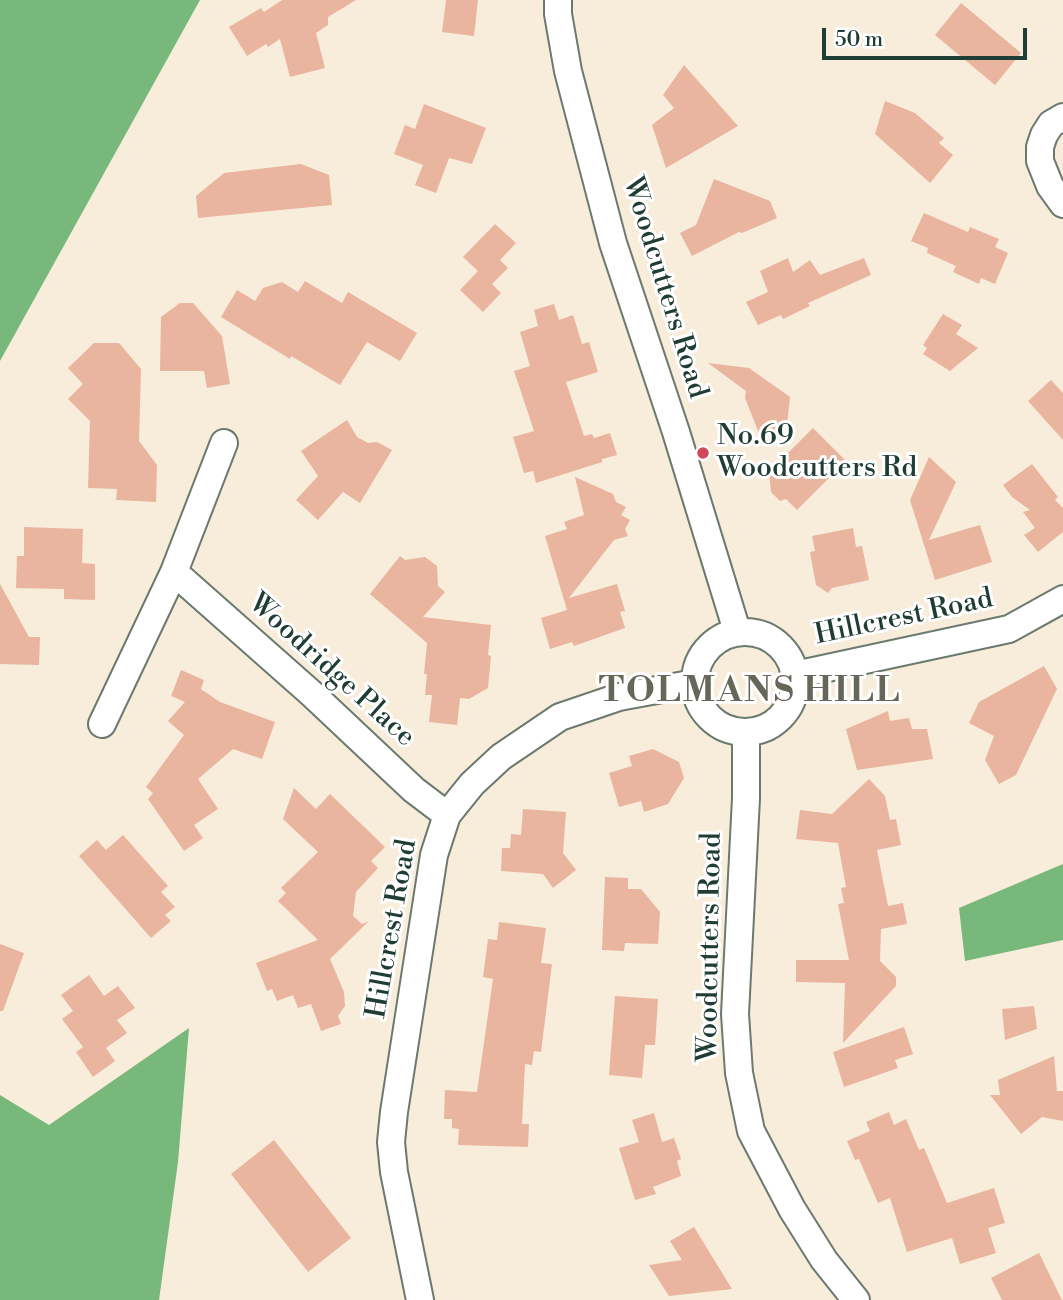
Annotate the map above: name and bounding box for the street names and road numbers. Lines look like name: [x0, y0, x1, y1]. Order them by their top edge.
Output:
street label: Woodcutters Road: [614, 173, 714, 403]
street label: Hillcrest Road: [812, 583, 996, 653]
street label: Woodridge Place: [241, 587, 421, 755]
street label: Woodcutters Road: [692, 832, 730, 1062]
street label: Hillcrest Road: [361, 837, 425, 1021]

